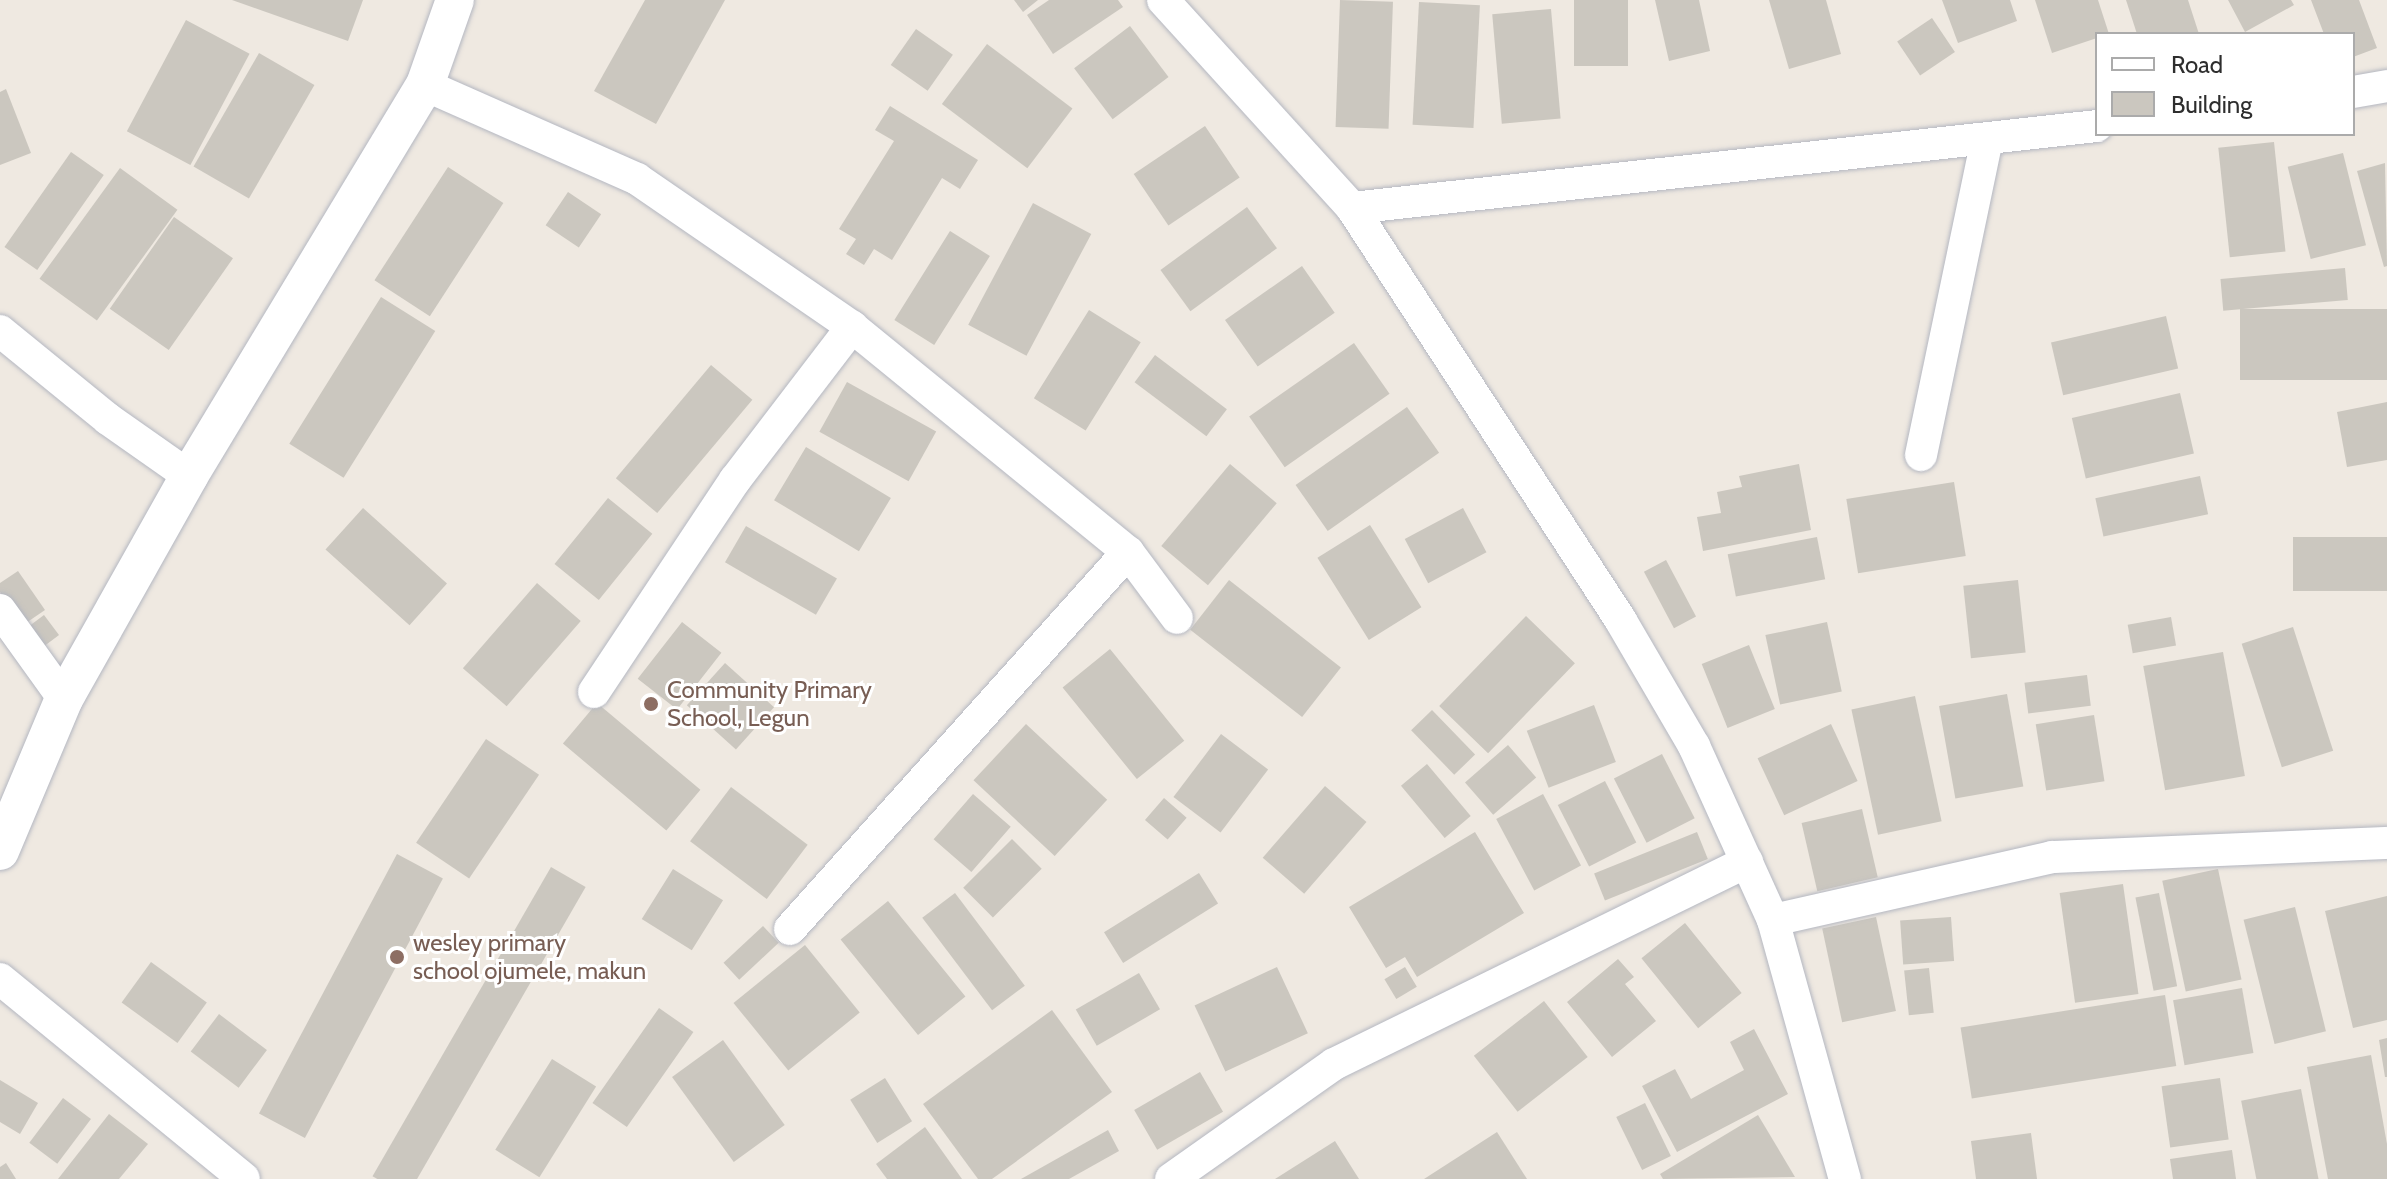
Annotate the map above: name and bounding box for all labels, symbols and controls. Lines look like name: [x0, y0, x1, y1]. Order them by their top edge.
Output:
legend: [2095, 32, 2355, 136]
text: Road: [2171, 50, 2223, 79]
text: Building: [2171, 90, 2252, 119]
place label: Community Primary School, Legun: [667, 676, 872, 732]
marker: Community Primary School, Legun: [642, 695, 660, 713]
place label: wesley primary school ojumele, makun: [413, 929, 646, 985]
marker: wesley primary school ojumele, makun: [388, 948, 406, 966]

